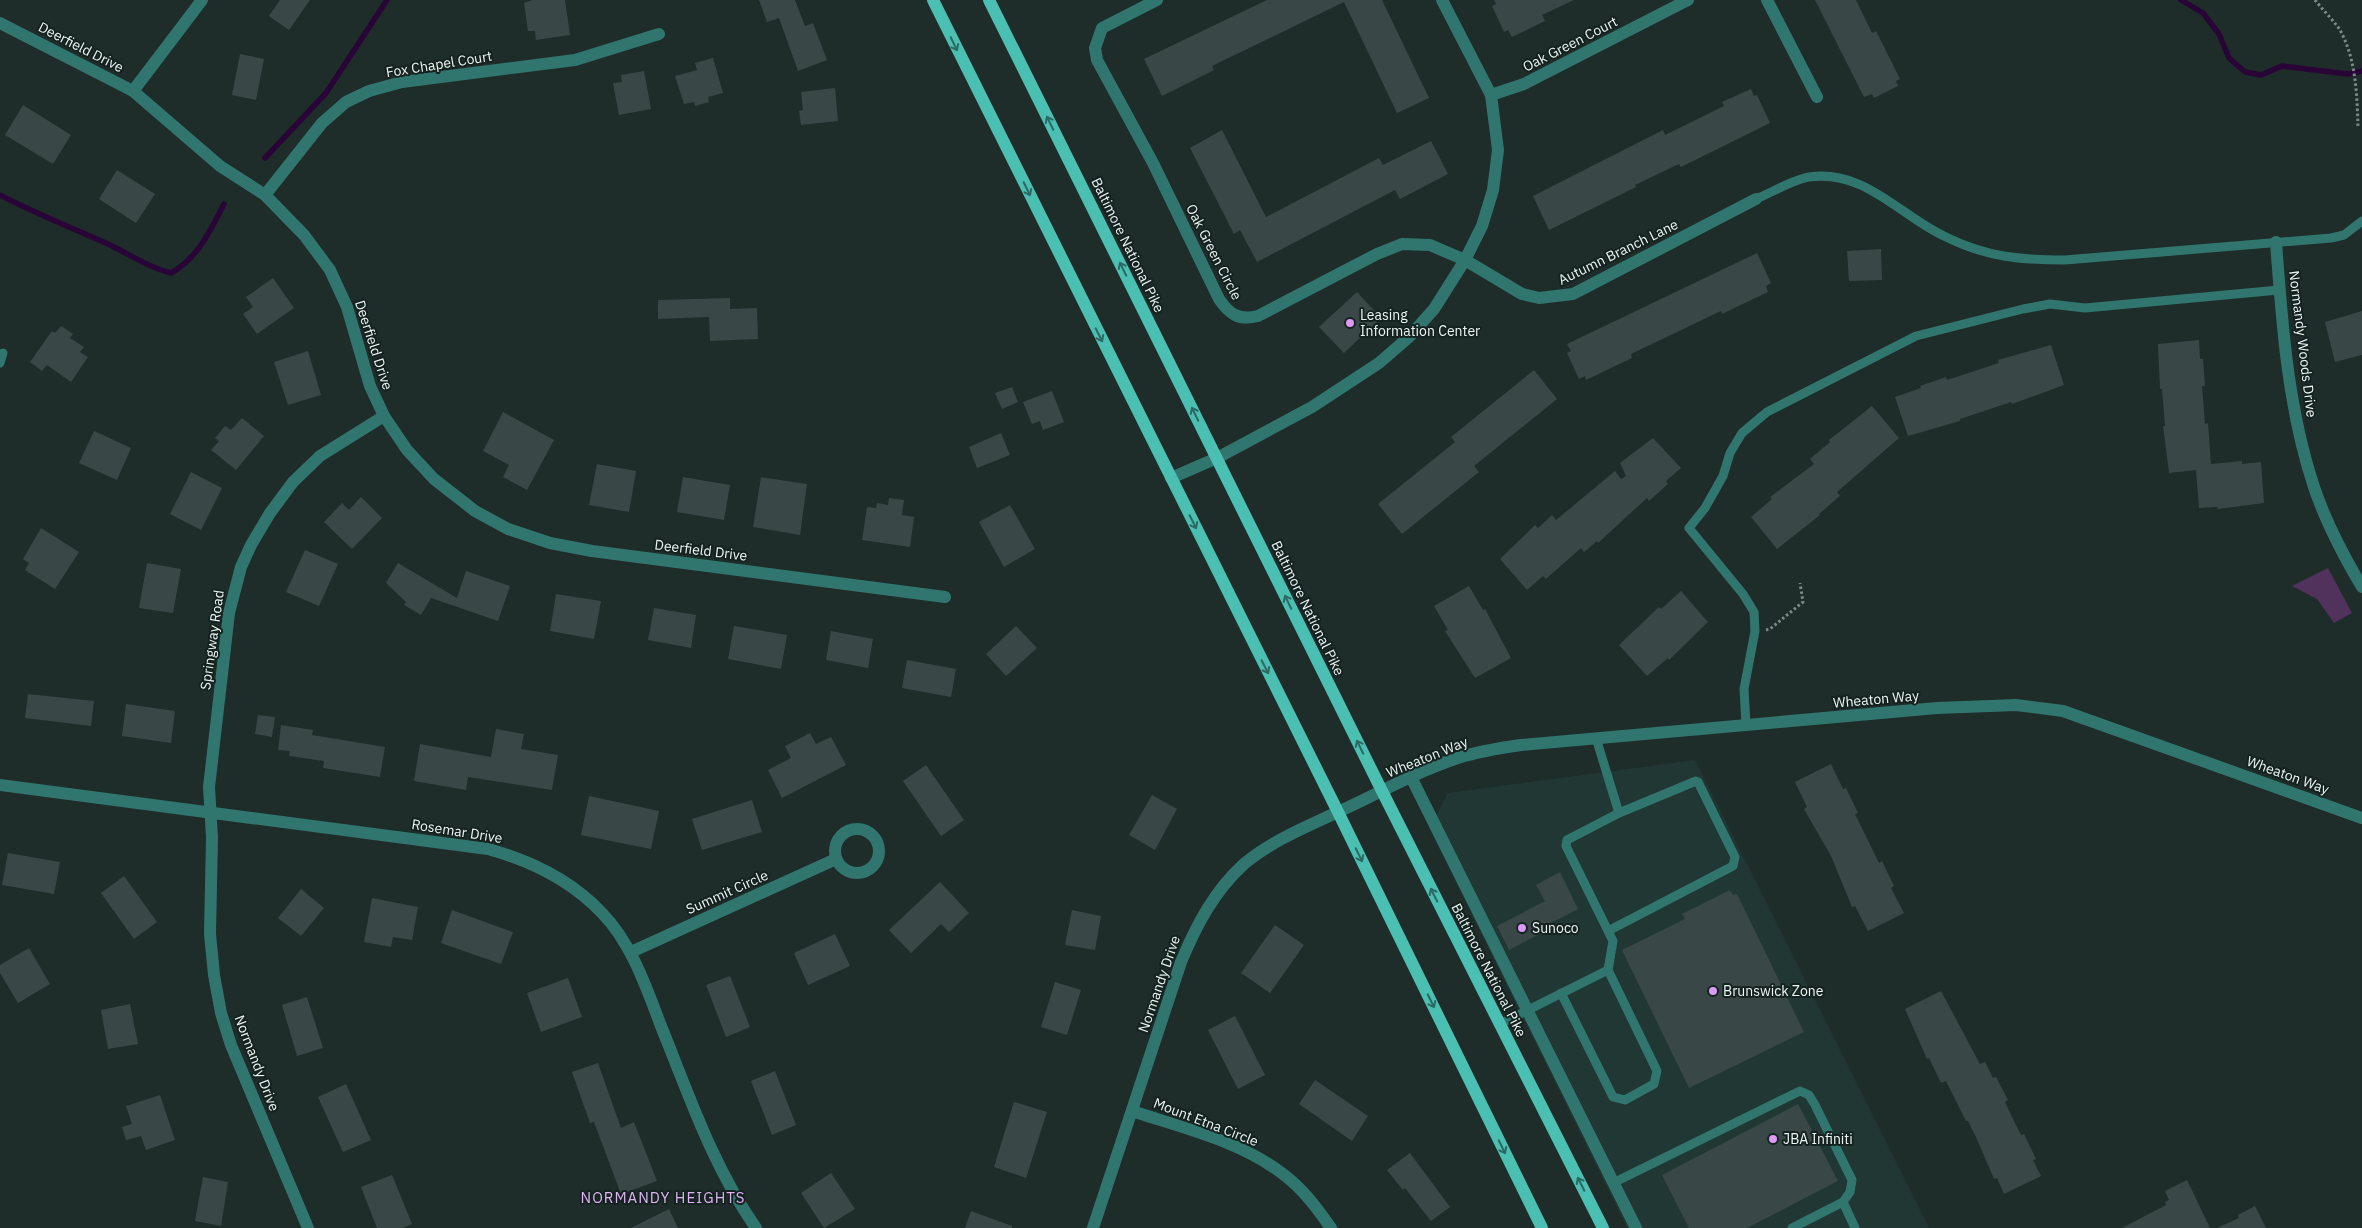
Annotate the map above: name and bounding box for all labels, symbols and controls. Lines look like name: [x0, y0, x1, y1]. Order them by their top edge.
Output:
street label: Oak Green Court: [1520, 12, 1621, 76]
street label: Deerfield Drive: [35, 18, 127, 76]
one-way arrow: [950, 36, 960, 51]
street label: Fox Chapel Court: [385, 47, 493, 81]
one-way arrow: [1045, 116, 1054, 131]
street label: Baltimore National Pike: [1087, 175, 1169, 316]
one-way arrow: [1023, 181, 1032, 196]
street label: Oak Green Circle: [1182, 201, 1246, 303]
street label: Autumn Branch Lane: [1555, 215, 1681, 289]
one-way arrow: [1118, 262, 1127, 277]
street label: Normandy Woods Drive: [2285, 270, 2321, 419]
street label: Deerfield Drive: [351, 298, 397, 392]
place label: Leasing Information Center: [1360, 306, 1480, 340]
marker: Leasing Information Center: [1344, 317, 1356, 329]
one-way arrow: [1094, 327, 1104, 342]
one-way arrow: [1190, 407, 1200, 422]
one-way arrow: [1189, 514, 1198, 529]
street label: Deerfield Drive: [654, 535, 749, 565]
street label: Baltimore National Pike: [1267, 538, 1349, 679]
street label: Springway Road: [196, 589, 228, 691]
one-way arrow: [1283, 595, 1292, 610]
one-way arrow: [1261, 659, 1271, 674]
street label: Wheaton Way: [1832, 686, 1920, 712]
street label: Wheaton Way: [1384, 732, 1470, 782]
one-way arrow: [1355, 740, 1364, 755]
street label: Wheaton Way: [2244, 752, 2332, 798]
street label: Rosemar Drive: [410, 815, 504, 847]
one-way arrow: [1354, 848, 1364, 863]
street label: Summit Circle: [683, 866, 771, 918]
one-way arrow: [1429, 888, 1439, 903]
street label: Baltimore National Pike: [1447, 900, 1531, 1040]
place label: Sunoco: [1532, 919, 1579, 937]
marker: Sunoco: [1516, 922, 1528, 934]
street label: Normandy Drive: [1134, 933, 1184, 1035]
place label: Brunswick Zone: [1723, 982, 1824, 1000]
marker: Brunswick Zone: [1707, 985, 1719, 997]
one-way arrow: [1427, 993, 1436, 1008]
street label: Normandy Drive: [230, 1012, 284, 1114]
street label: Mount Etna Circle: [1151, 1094, 1261, 1150]
place label: JBA Infiniti: [1783, 1130, 1853, 1148]
marker: JBA Infiniti: [1767, 1133, 1779, 1145]
one-way arrow: [1498, 1139, 1507, 1154]
one-way arrow: [1576, 1177, 1586, 1192]
district label: NORMANDY HEIGHTS: [581, 1188, 745, 1207]

